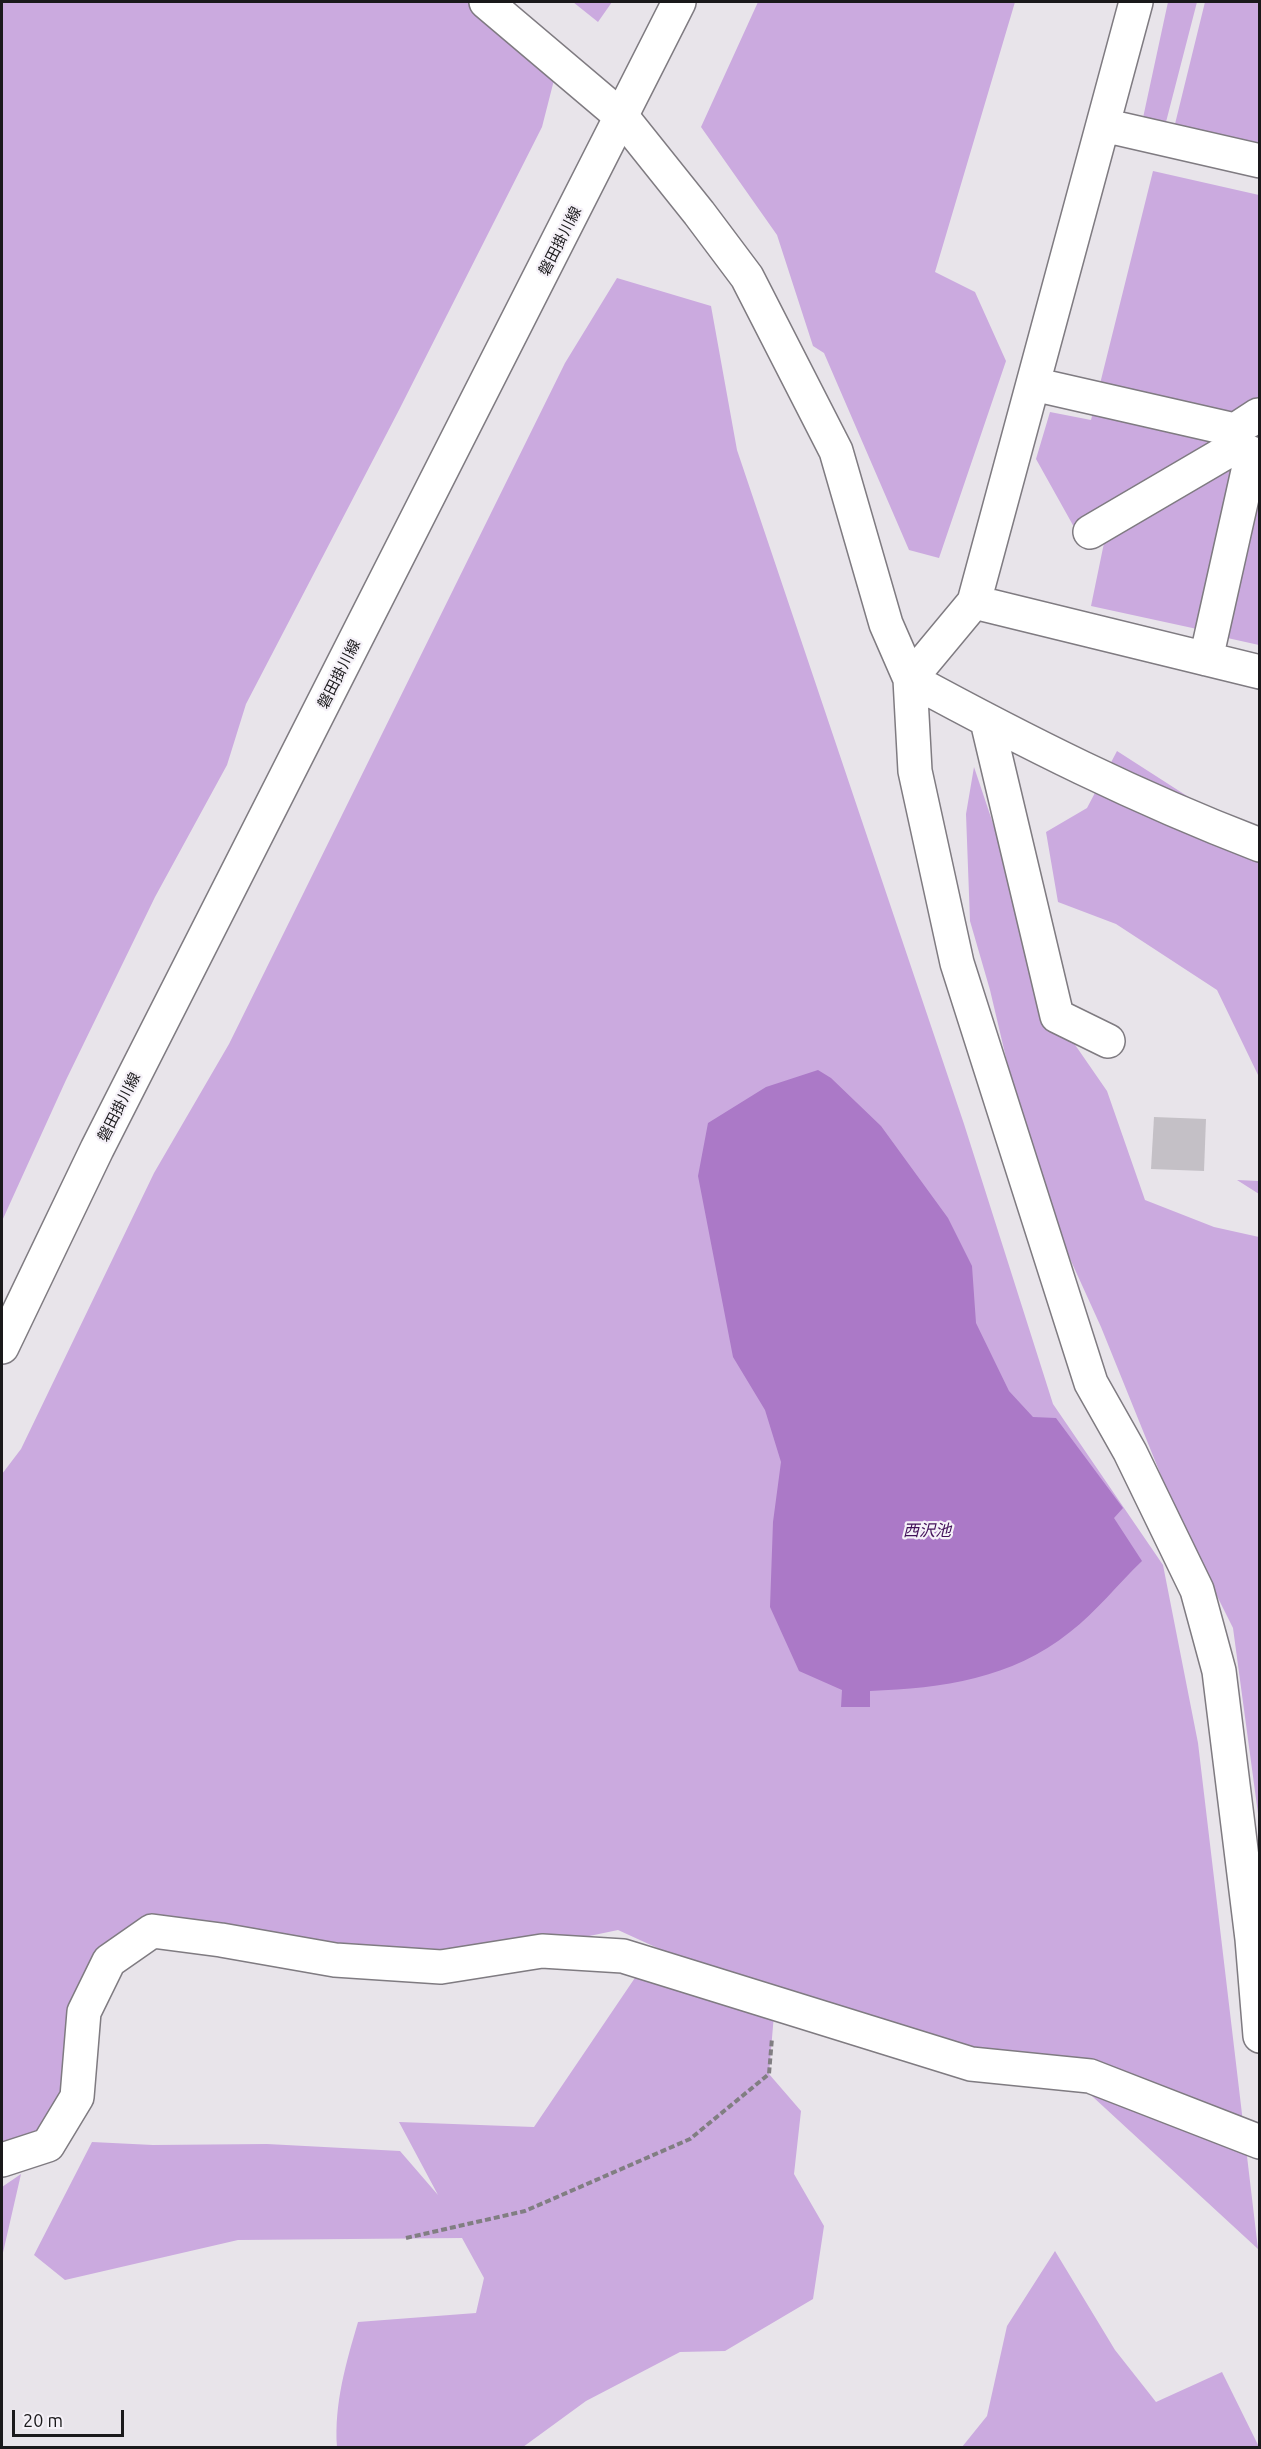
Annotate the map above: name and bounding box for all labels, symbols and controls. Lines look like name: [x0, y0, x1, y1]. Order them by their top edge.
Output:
street label: 磐田掛川線: [535, 204, 585, 278]
street label: 磐田掛川線: [314, 637, 364, 711]
street label: 磐田掛川線: [94, 1070, 144, 1144]
water label: 西沢池: [903, 1521, 951, 1541]
scale bar: [15, 2398, 128, 2436]
text: 20 m: [23, 2410, 63, 2430]

